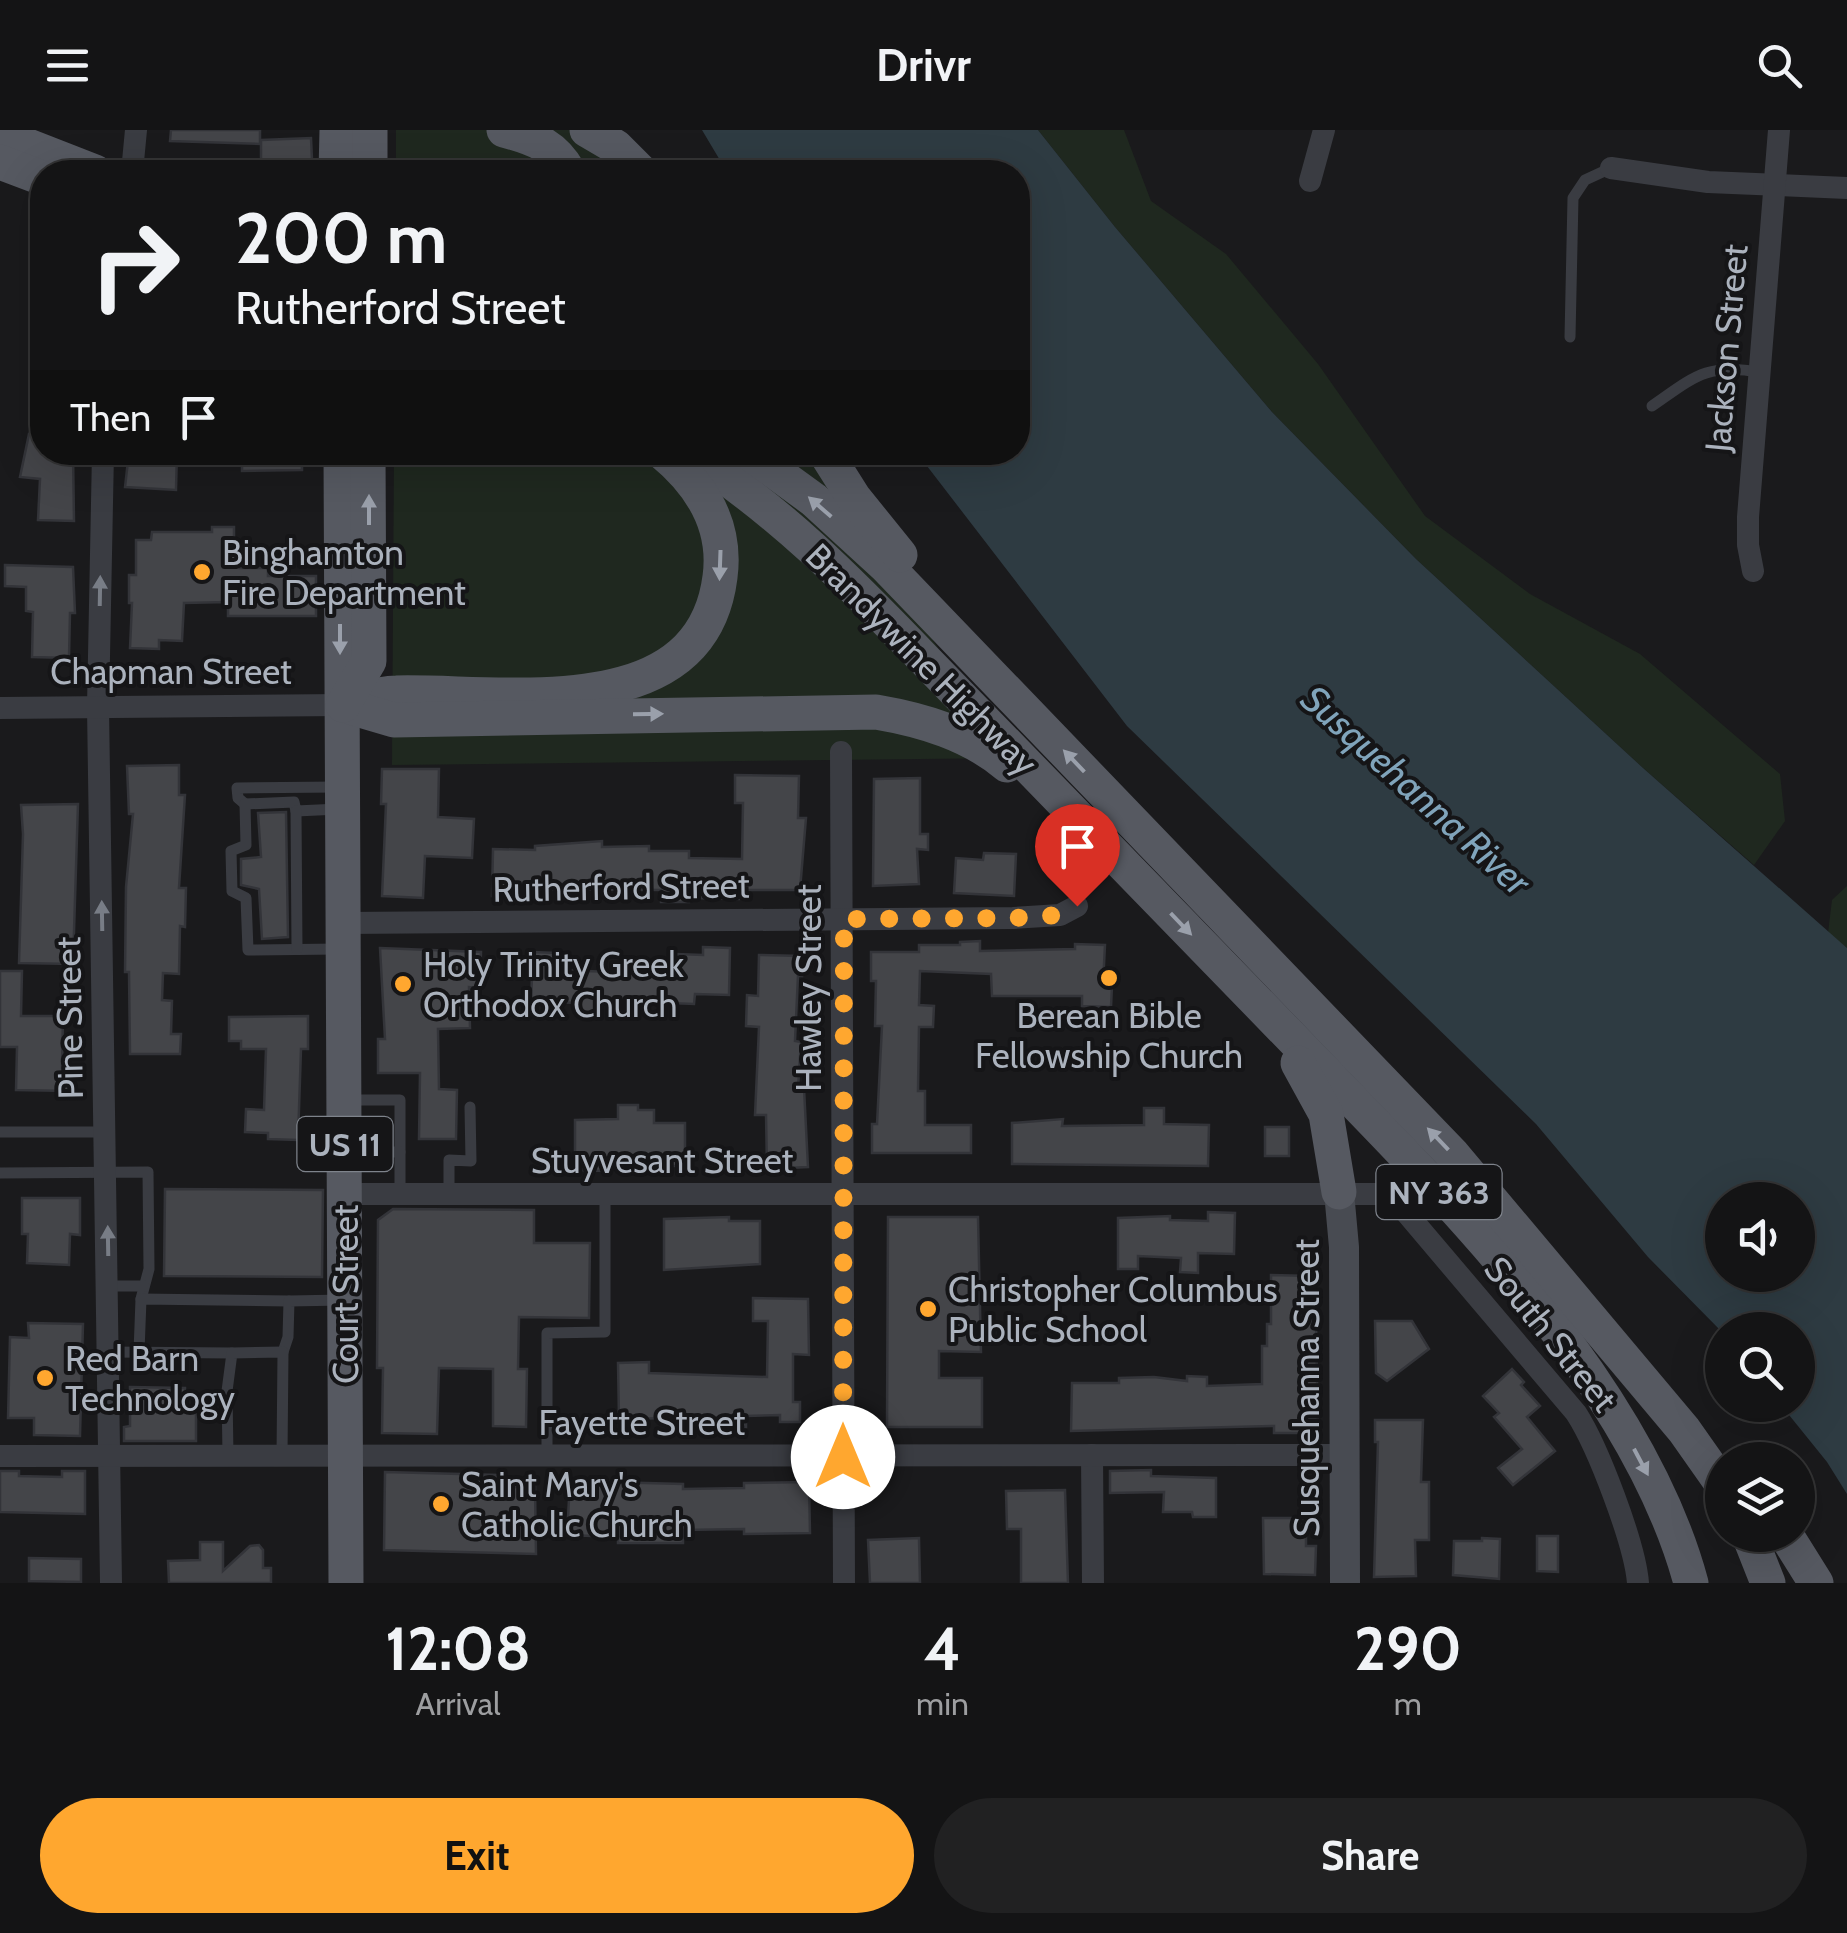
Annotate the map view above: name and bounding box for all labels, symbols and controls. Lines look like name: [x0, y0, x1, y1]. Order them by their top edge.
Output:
icon: menu: [40, 38, 95, 93]
text: Drivr: [876, 38, 971, 92]
icon: search: [1752, 38, 1807, 93]
text: 200 m: [235, 195, 447, 281]
icon: right: [70, 200, 200, 330]
street label: Jackson Street: [1695, 242, 1757, 455]
text: Rutherford Street: [235, 281, 566, 335]
icon: arrive: [171, 390, 226, 445]
text: Then: [70, 394, 151, 441]
one-way arrow: [361, 493, 377, 525]
one-way arrow: [808, 496, 833, 518]
place label: Binghamton Fire Department: [222, 531, 466, 614]
street label: Brandywine Highway: [797, 534, 1047, 784]
one-way arrow: [712, 549, 728, 581]
marker: Binghamton Fire Department: [191, 561, 213, 583]
one-way arrow: [92, 574, 108, 606]
one-way arrow: [332, 623, 348, 655]
street label: Chapman Street: [50, 650, 292, 693]
water label: Susquehanna River: [1292, 675, 1541, 906]
one-way arrow: [632, 706, 664, 722]
one-way arrow: [1063, 750, 1086, 774]
pin: [1035, 804, 1120, 907]
icon: arrive: [1050, 819, 1105, 874]
street label: Rutherford Street: [492, 863, 750, 911]
street label: Hawley Street: [787, 884, 830, 1092]
one-way arrow: [94, 899, 110, 931]
one-way arrow: [1169, 911, 1192, 935]
street label: Pine Street: [46, 936, 92, 1100]
place label: Holy Trinity Greek Orthodox Church: [423, 943, 684, 1026]
marker: Berean Bible Fellowship Church: [1098, 967, 1120, 989]
marker: Holy Trinity Greek Orthodox Church: [392, 973, 414, 995]
place label: Berean Bible Fellowship Church: [975, 994, 1243, 1077]
road number: US 11: [298, 1117, 392, 1171]
one-way arrow: [1427, 1127, 1450, 1151]
street label: Stuyvesant Street: [531, 1139, 794, 1182]
road number: NY 363: [1376, 1165, 1502, 1219]
map controls: [1705, 1182, 1815, 1552]
button: sound: [1705, 1182, 1815, 1292]
street label: Court Street: [324, 1204, 367, 1384]
one-way arrow: [99, 1224, 115, 1256]
street label: Susquehanna Street: [1285, 1239, 1328, 1537]
street label: South Street: [1476, 1248, 1627, 1420]
place label: Christopher Columbus Public School: [948, 1268, 1278, 1351]
marker: Christopher Columbus Public School: [917, 1298, 939, 1320]
button: search: [1705, 1312, 1815, 1422]
place label: Red Barn Technology: [65, 1337, 235, 1420]
marker: Red Barn Technology: [34, 1367, 56, 1389]
street label: Fayette Street: [539, 1401, 746, 1444]
position arrow: [791, 1405, 895, 1509]
button: layers: [1705, 1442, 1815, 1552]
one-way arrow: [1632, 1447, 1649, 1476]
place label: Saint Mary's Catholic Church: [461, 1463, 693, 1546]
marker: Saint Mary's Catholic Church: [430, 1493, 452, 1515]
text: 12:08: [385, 1612, 531, 1685]
text: 4: [924, 1612, 961, 1685]
text: 290: [1354, 1612, 1462, 1685]
text: Arrival: [415, 1684, 501, 1723]
text: min: [916, 1684, 969, 1723]
text: m: [1394, 1684, 1422, 1723]
button: Exit: [40, 1798, 914, 1913]
button: Share: [934, 1798, 1807, 1913]

